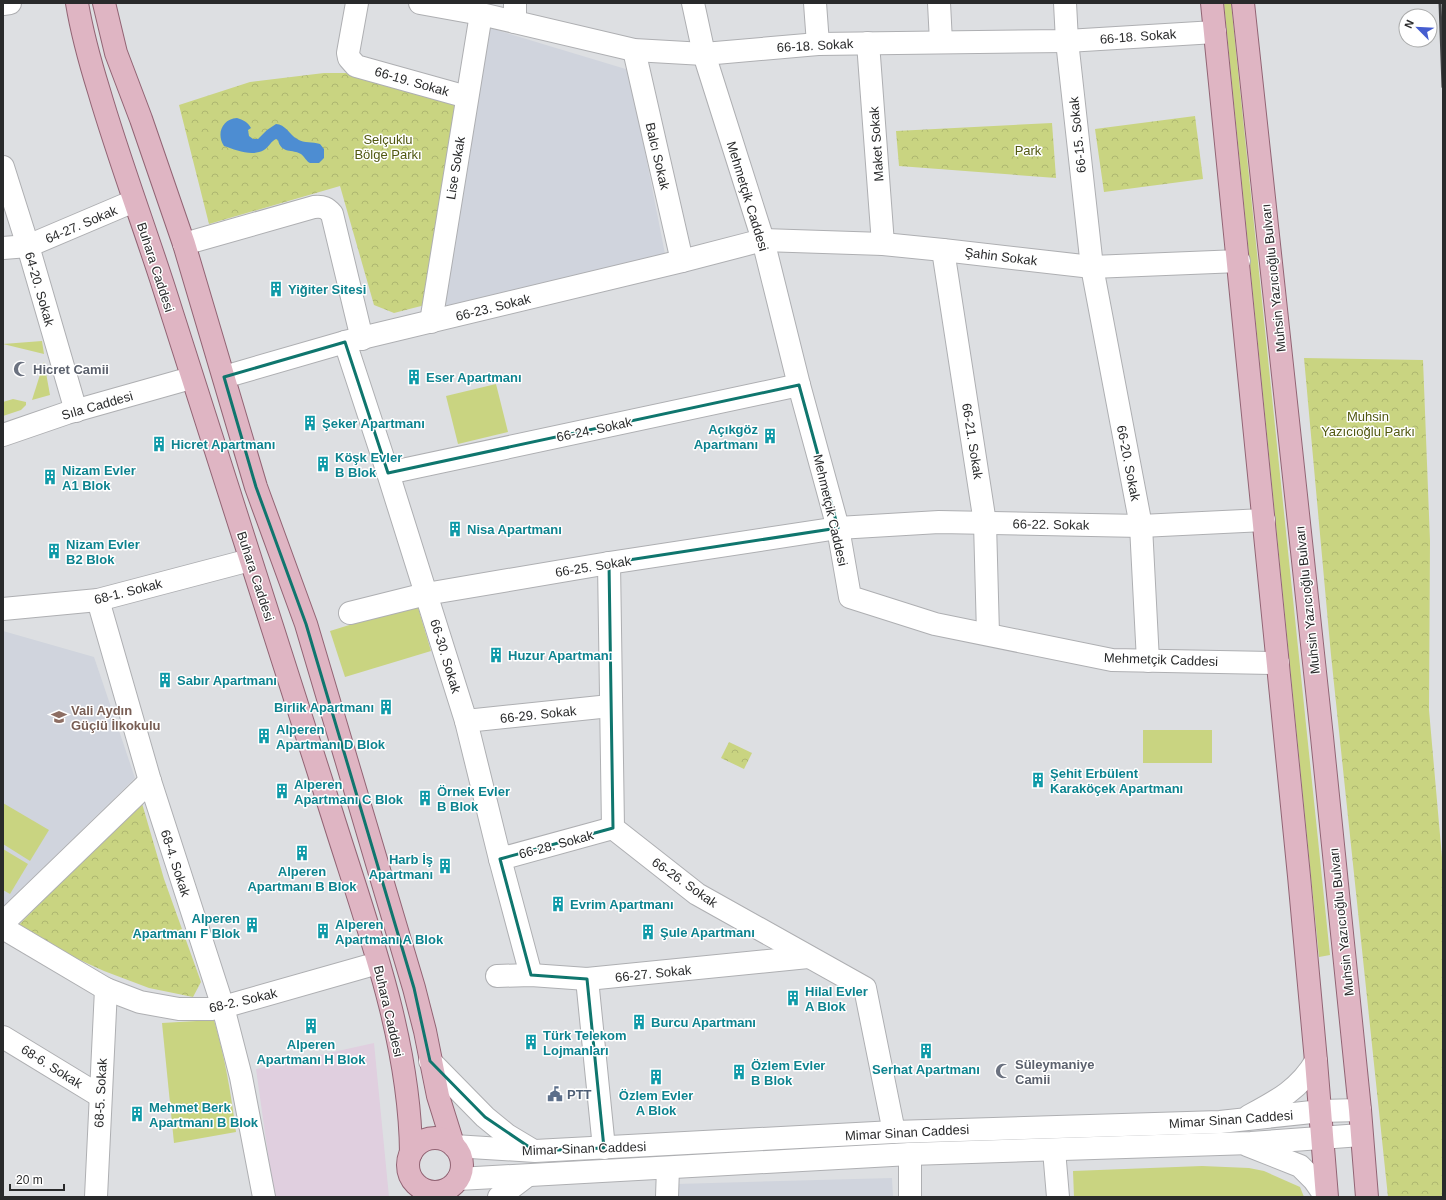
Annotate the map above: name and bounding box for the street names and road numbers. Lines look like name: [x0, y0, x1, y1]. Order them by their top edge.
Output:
street label: 66-18. Sokak: [1099, 26, 1177, 47]
street label: 66-18. Sokak: [776, 36, 854, 55]
street label: 66-19. Sokak: [373, 64, 451, 99]
street label: 66-15. Sokak: [1066, 96, 1089, 174]
street label: Maket Sokak: [866, 105, 887, 182]
street label: Balcı Sokak: [642, 121, 673, 192]
street label: Lise Sokak: [443, 135, 468, 201]
street label: Mehmetçik Caddesi: [724, 139, 771, 253]
street label: 64-27. Sokak: [43, 202, 120, 246]
street label: Muhsin Yazıcıoğlu Bulvarı: [1258, 203, 1289, 353]
street label: Buhara Caddesi: [134, 221, 177, 314]
street label: Şahin Sokak: [964, 245, 1039, 268]
street label: 64-20. Sokak: [22, 250, 57, 329]
street label: 66-23. Sokak: [454, 291, 533, 324]
street label: Sıla Caddesi: [60, 388, 135, 423]
street label: 66-21. Sokak: [959, 402, 986, 481]
street label: 66-24. Sokak: [555, 414, 634, 445]
street label: 66-20. Sokak: [1114, 424, 1143, 503]
street label: Mehmetçik Caddesi: [810, 453, 851, 568]
street label: 66-22. Sokak: [1013, 516, 1090, 533]
street label: Muhsin Yazıcıoğlu Bulvarı: [1292, 525, 1323, 675]
street label: Buhara Caddesi: [234, 530, 277, 623]
street label: 66-25. Sokak: [554, 553, 633, 580]
street label: 68-1. Sokak: [93, 576, 164, 607]
street label: 66-30. Sokak: [427, 617, 464, 695]
street label: Mehmetçik Caddesi: [1104, 650, 1218, 669]
street label: 66-29. Sokak: [499, 703, 577, 726]
street label: 66-28. Sokak: [517, 827, 596, 862]
street label: 68-4. Sokak: [158, 828, 194, 899]
street label: Muhsin Yazıcıoğlu Bulvarı: [1326, 847, 1357, 997]
street label: 66-26. Sokak: [649, 854, 721, 911]
street label: 66-27. Sokak: [614, 962, 692, 985]
street label: Buhara Caddesi: [371, 964, 406, 1058]
street label: 68-2. Sokak: [208, 985, 279, 1016]
street label: 68-6. Sokak: [18, 1042, 86, 1091]
street label: 68-5. Sokak: [91, 1057, 110, 1128]
street label: Mimar Sinan Caddesi: [1169, 1108, 1294, 1131]
street label: Mimar Sinan Caddesi: [845, 1122, 970, 1143]
street label: Mimar Sinan Caddesi: [522, 1139, 646, 1158]

